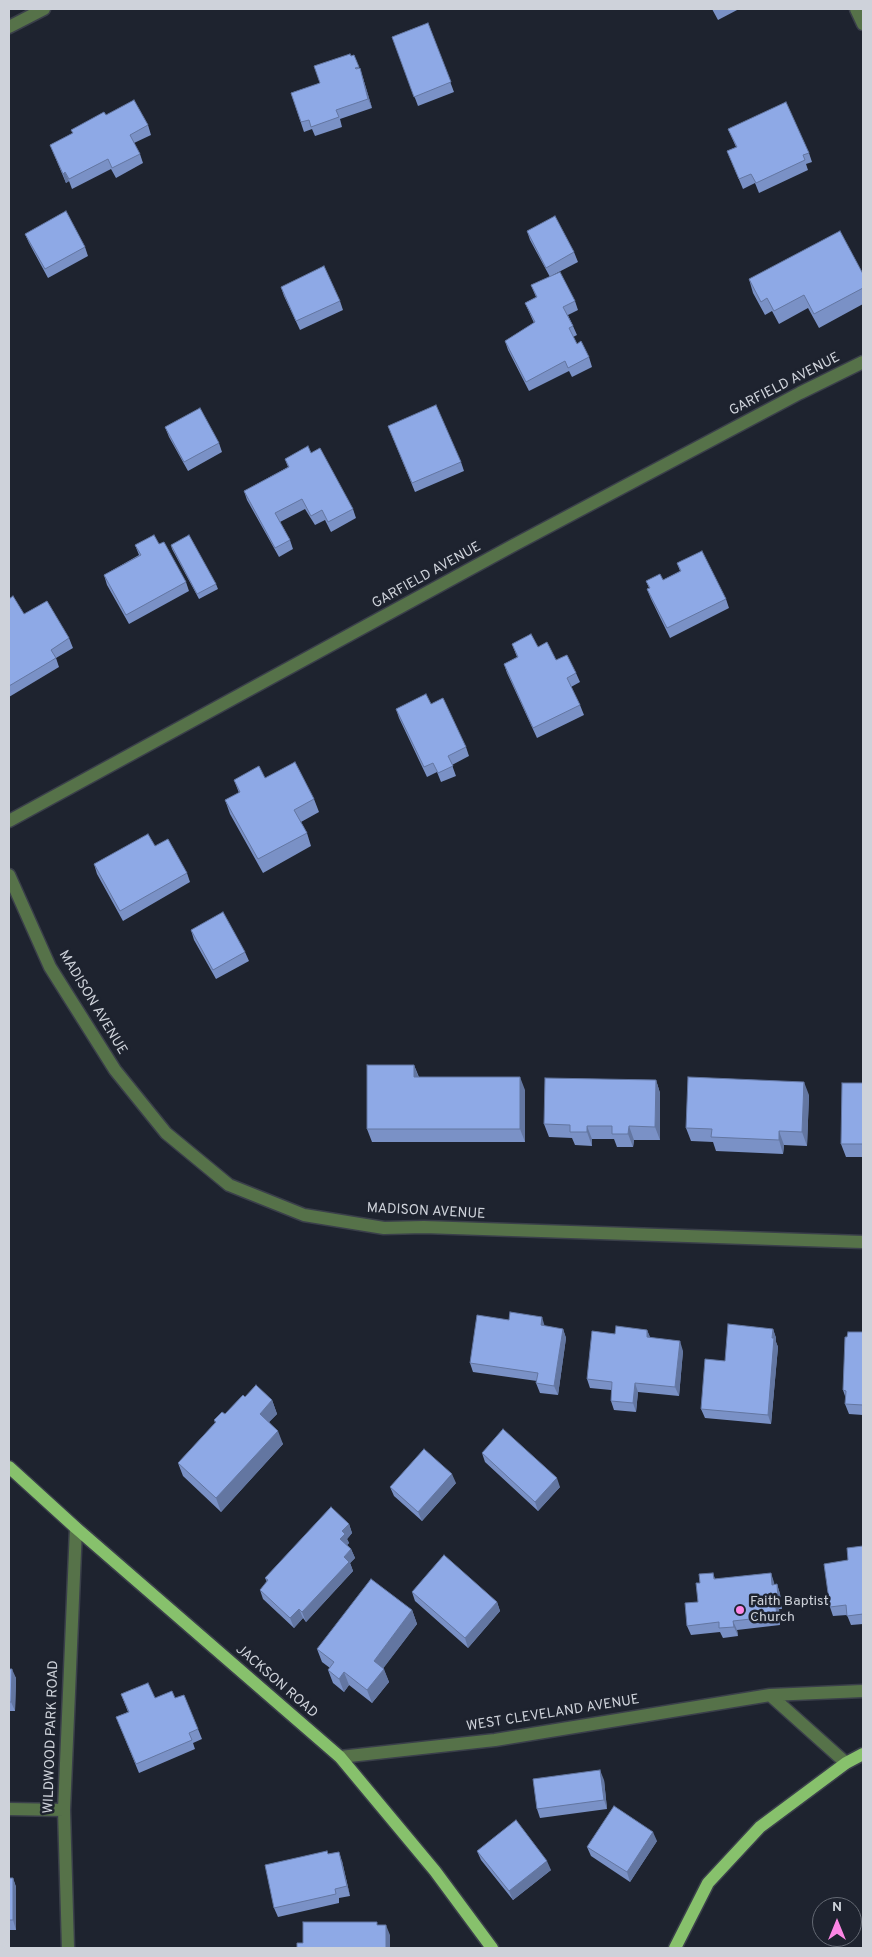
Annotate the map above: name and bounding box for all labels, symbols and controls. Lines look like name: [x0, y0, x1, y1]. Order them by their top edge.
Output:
street label: GARFIELD AVENUE: [727, 350, 843, 420]
street label: GARFIELD AVENUE: [370, 539, 484, 613]
street label: MADISON AVENUE: [54, 948, 130, 1058]
street label: MADISON AVENUE: [366, 1201, 486, 1223]
place label: Faith Baptist Church: [750, 1594, 829, 1626]
marker: Faith Baptist Church: [734, 1604, 746, 1616]
street label: JACKSON ROAD: [232, 1642, 320, 1722]
street label: WILDWOOD PARK ROAD: [41, 1660, 63, 1814]
street label: WEST CLEVELAND AVENUE: [465, 1692, 641, 1736]
north arrow: [812, 1897, 862, 1947]
text: N: [832, 1899, 842, 1916]

